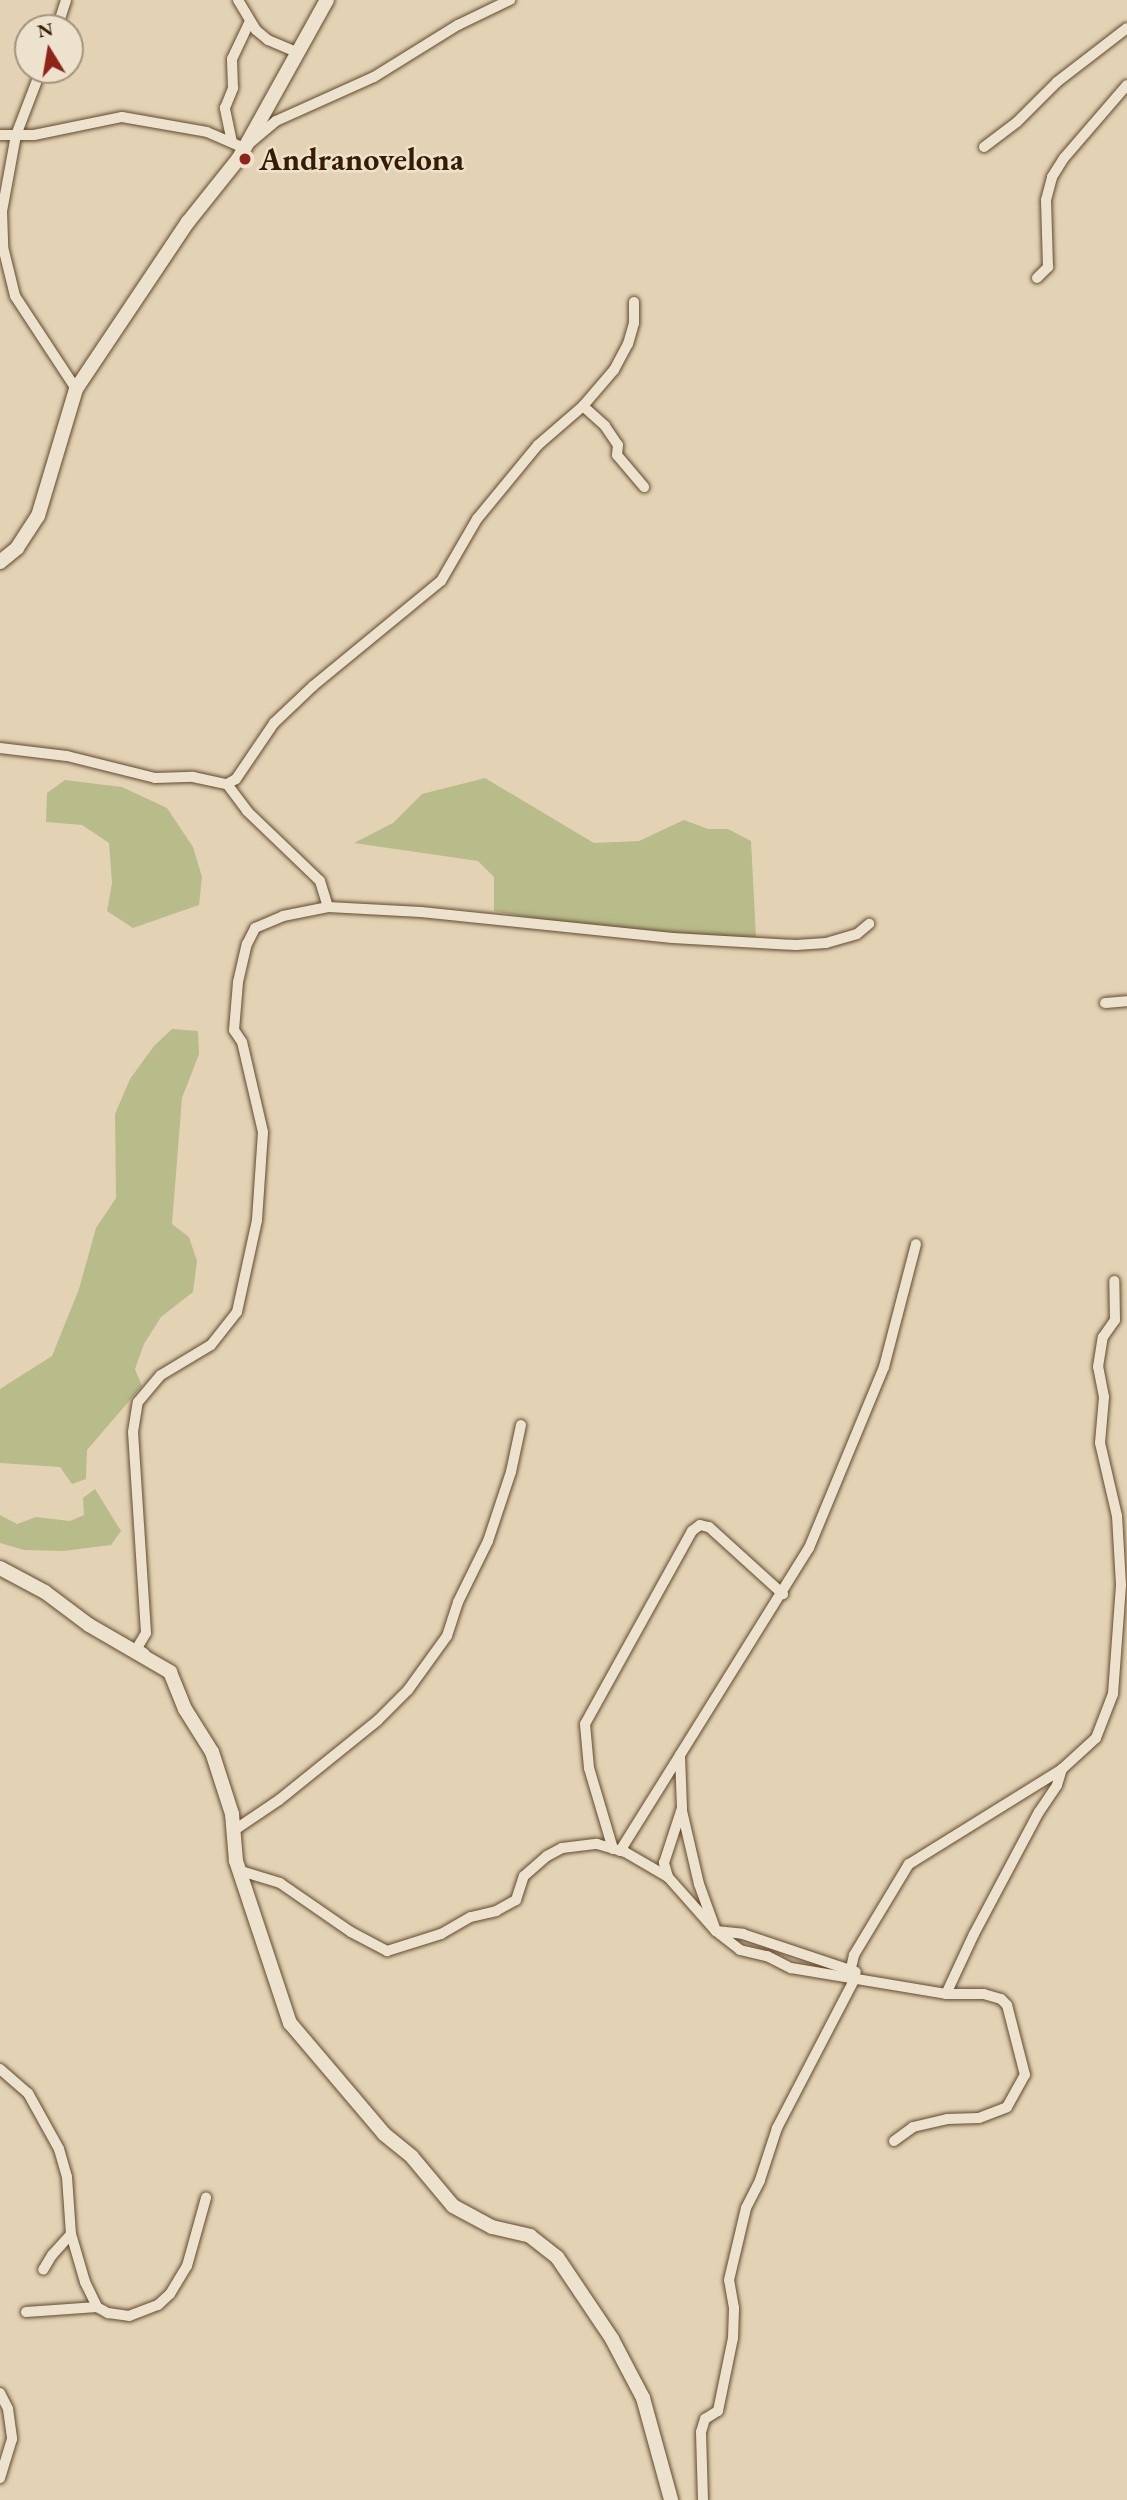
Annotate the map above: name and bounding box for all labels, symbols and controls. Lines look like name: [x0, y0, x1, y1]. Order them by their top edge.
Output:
north arrow: [14, 14, 84, 84]
text: N: [35, 16, 55, 44]
place label: Andranovelona: [259, 140, 464, 178]
marker: Andranovelona: [237, 151, 253, 167]

